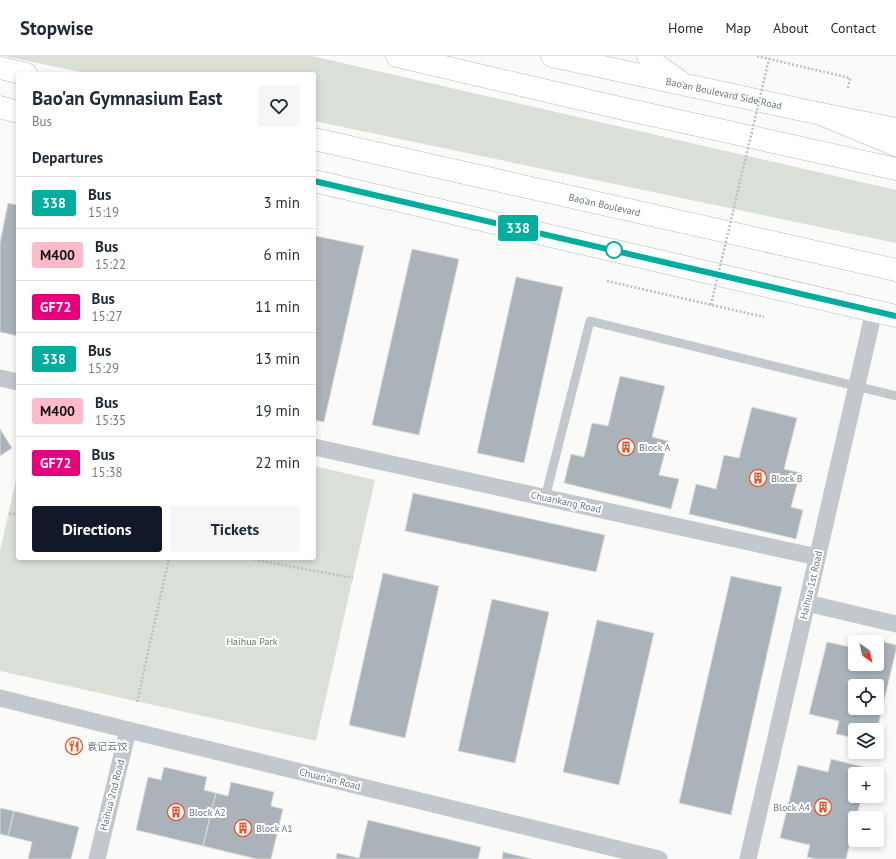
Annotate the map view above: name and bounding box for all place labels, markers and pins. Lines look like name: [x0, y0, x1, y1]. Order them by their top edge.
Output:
unlabelled marker: [605, 241, 623, 259]
building icon: Block A: [616, 437, 636, 457]
place label: Block A: [639, 441, 670, 454]
building icon: Block B: [748, 468, 768, 488]
place label: Block B: [771, 472, 803, 485]
restaurant icon: 袁记云饺: [64, 736, 84, 756]
place label: 袁记云饺: [87, 740, 128, 753]
building icon: Block A4: [813, 797, 833, 817]
place label: Block A4: [773, 801, 811, 814]
building icon: Block A2: [166, 802, 186, 822]
place label: Block A2: [189, 806, 226, 819]
building icon: Block A1: [233, 818, 253, 838]
place label: Block A1: [256, 822, 293, 835]

